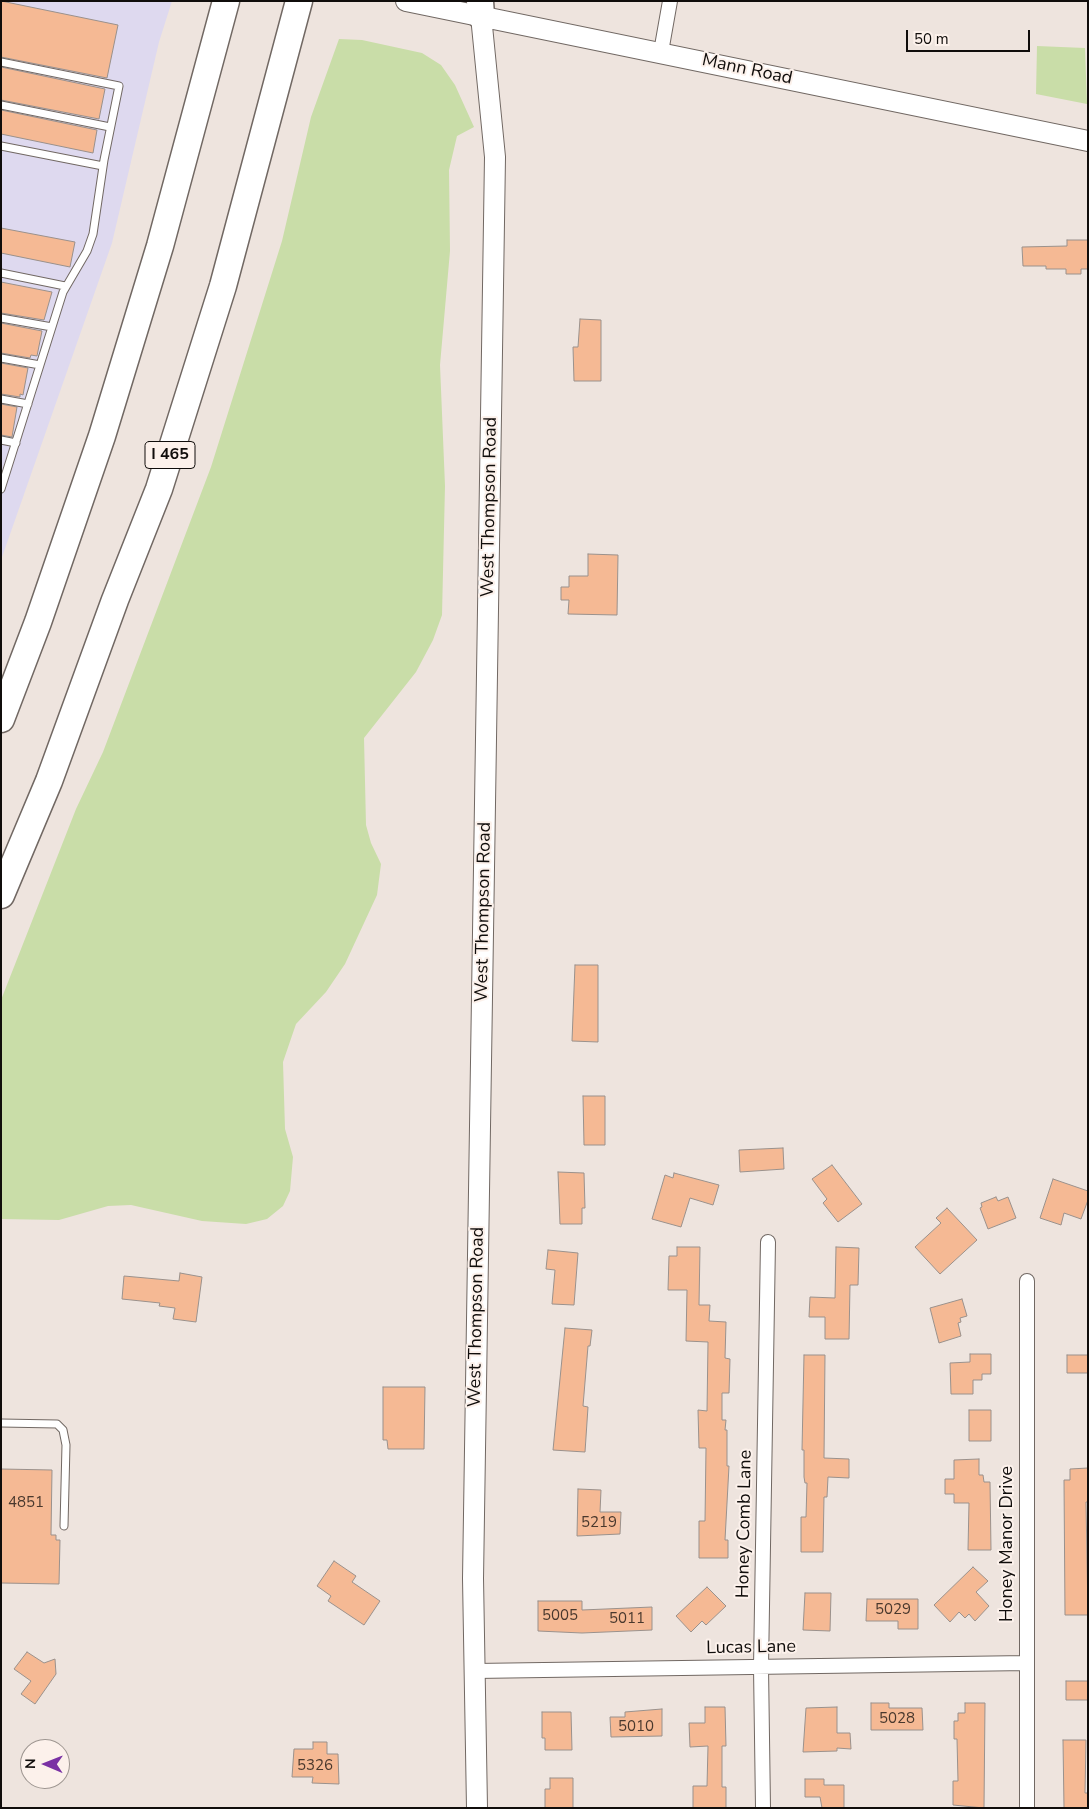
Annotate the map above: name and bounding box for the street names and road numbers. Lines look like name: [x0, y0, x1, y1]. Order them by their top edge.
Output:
street label: Mann Road: [700, 50, 794, 90]
street label: West Thompson Road: [478, 417, 502, 597]
road number: I 465: [145, 442, 195, 468]
street label: West Thompson Road: [472, 822, 496, 1002]
street label: West Thompson Road: [465, 1227, 489, 1407]
street label: Honey Comb Lane: [733, 1450, 757, 1598]
street label: Honey Manor Drive: [997, 1466, 1019, 1622]
street label: Lucas Lane: [706, 1636, 796, 1660]

